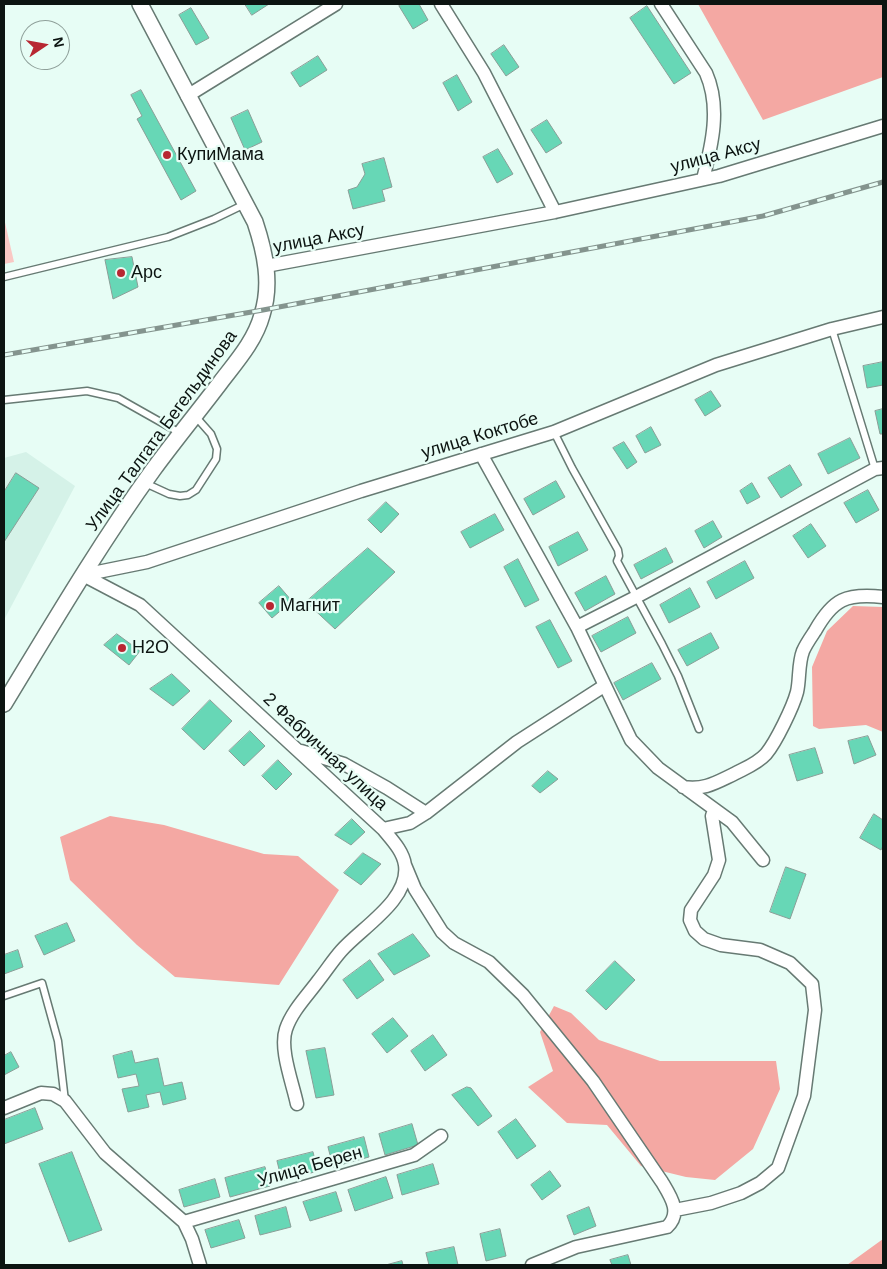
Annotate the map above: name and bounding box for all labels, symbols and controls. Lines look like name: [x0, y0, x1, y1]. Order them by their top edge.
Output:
north arrow: [20, 20, 70, 70]
text: N: [50, 35, 68, 49]
street label: улица Аксу: [668, 134, 764, 178]
place label: КупиМама: [177, 144, 264, 166]
marker: КупиМама: [161, 149, 173, 161]
street label: улица Аксу: [272, 220, 366, 258]
place label: Арс: [131, 262, 162, 284]
marker: Арс: [115, 267, 127, 279]
street label: Улица Талгата Бегельдинова: [82, 326, 242, 536]
street label: улица Коктобе: [419, 408, 541, 464]
place label: Магнит: [280, 595, 340, 617]
marker: Магнит: [264, 600, 276, 612]
place label: H2O: [132, 637, 169, 659]
marker: H2O: [116, 642, 128, 654]
street label: 2 Фабричная улица: [258, 689, 392, 815]
street label: Улица Берен: [255, 1142, 365, 1192]

